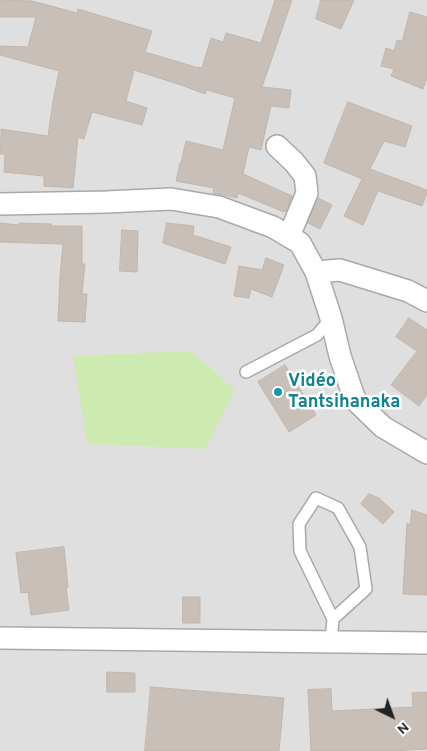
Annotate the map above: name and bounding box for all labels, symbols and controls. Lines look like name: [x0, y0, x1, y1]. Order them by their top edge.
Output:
place label: Vidéo Tantsihanaka: [288, 371, 400, 414]
marker: Vidéo Tantsihanaka: [272, 386, 284, 398]
north arrow: [367, 691, 417, 741]
text: N: [393, 718, 412, 737]

